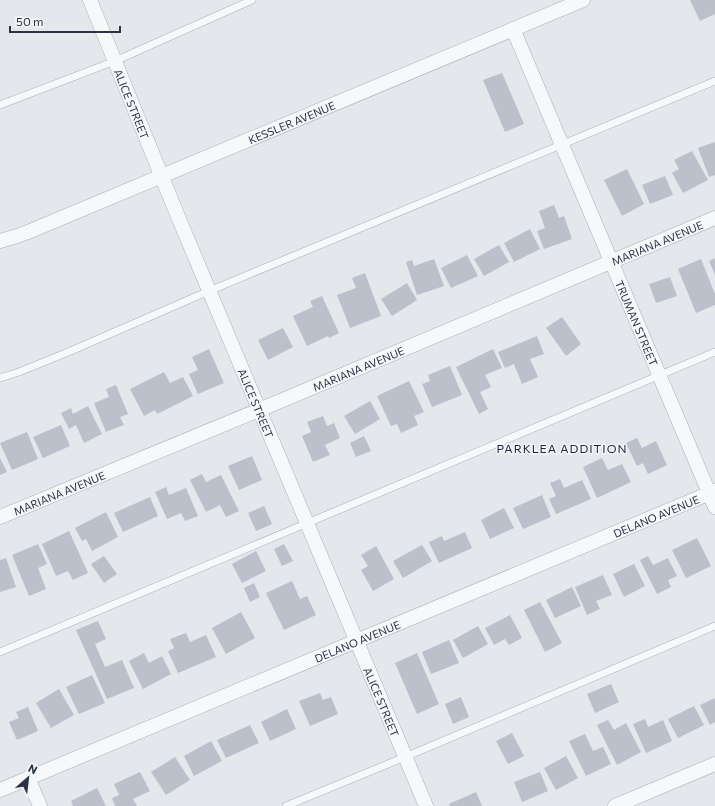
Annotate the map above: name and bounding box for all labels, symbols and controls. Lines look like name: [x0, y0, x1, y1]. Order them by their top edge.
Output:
scale bar: [10, 8, 120, 34]
text: 50 m: [16, 14, 44, 28]
street label: ALICE STREET: [112, 67, 152, 141]
street label: KESSLER AVENUE: [246, 98, 337, 146]
street label: MARIANA AVENUE: [609, 217, 705, 267]
street label: TRUMAN STREET: [613, 278, 661, 368]
street label: MARIANA AVENUE: [311, 343, 406, 393]
street label: ALICE STREET: [236, 366, 277, 440]
district label: PARKLEA ADDITION: [496, 441, 628, 455]
street label: MARIANA AVENUE: [11, 468, 107, 517]
street label: DELANO AVENUE: [611, 492, 701, 539]
street label: DELANO AVENUE: [312, 617, 402, 664]
street label: ALICE STREET: [362, 665, 402, 738]
north arrow: [8, 758, 48, 798]
text: N: [26, 761, 40, 776]

